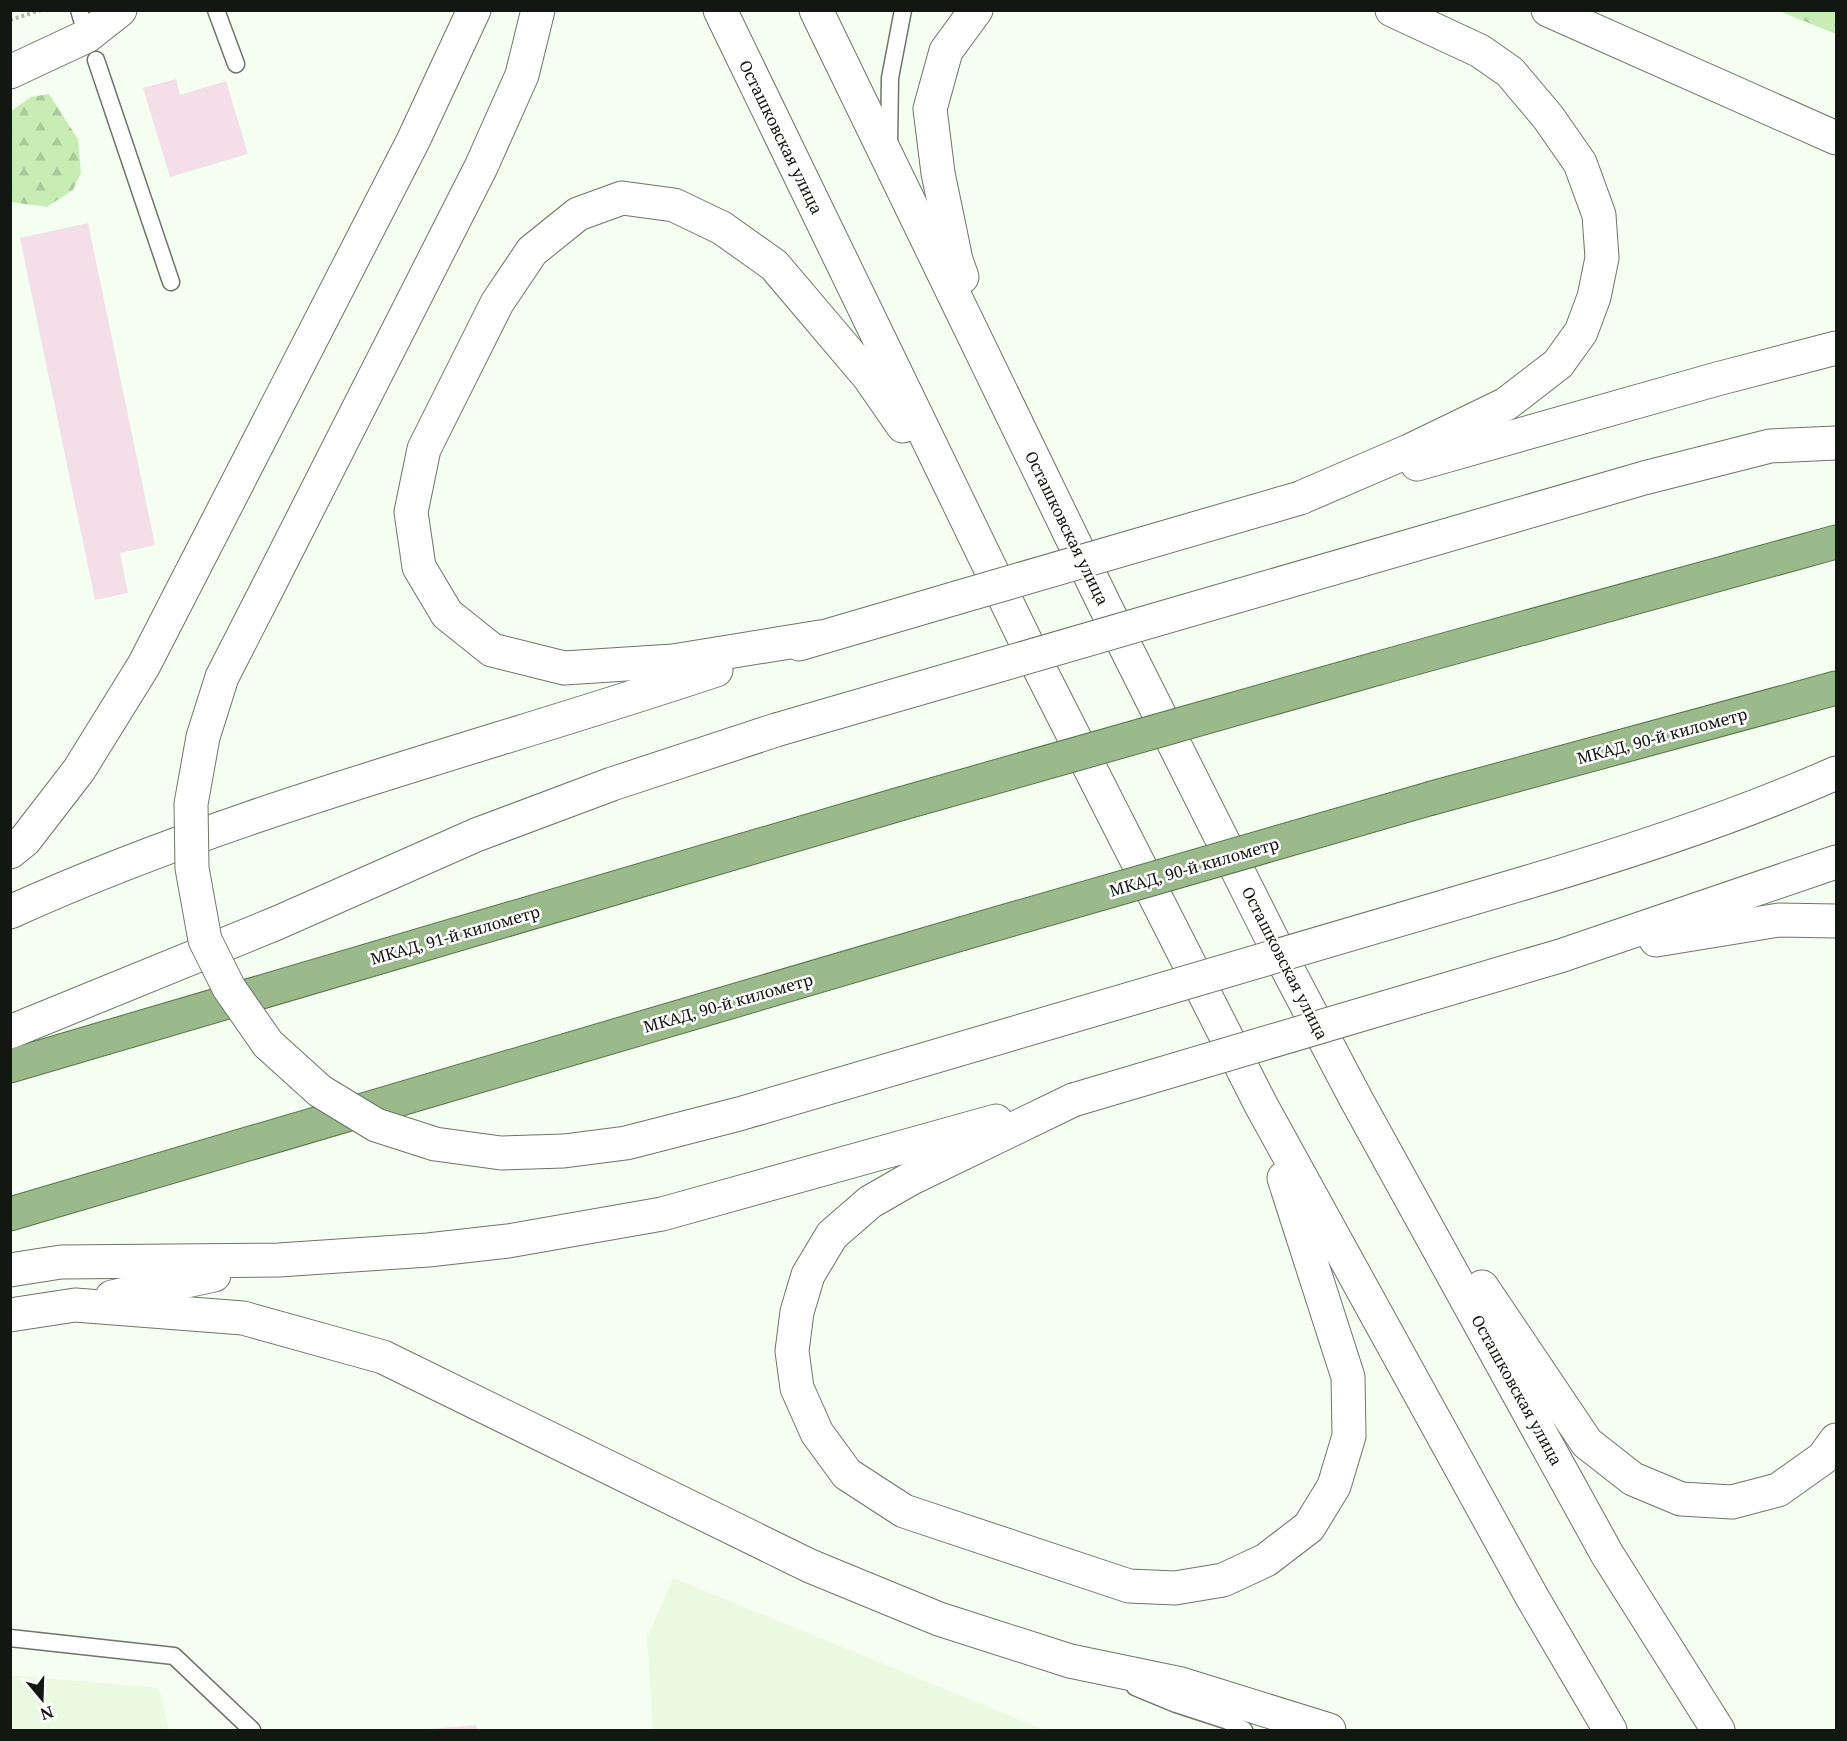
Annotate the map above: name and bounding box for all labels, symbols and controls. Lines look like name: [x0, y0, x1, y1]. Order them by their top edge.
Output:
street label: Осташковская улица: [734, 56, 828, 218]
street label: Осташковская улица: [1020, 447, 1114, 609]
street label: МКАД, 90-й километр: [1574, 703, 1750, 769]
street label: МКАД, 90-й километр: [1107, 832, 1281, 902]
street label: Осташковская улица: [1237, 883, 1333, 1043]
street label: МКАД, 91-й километр: [368, 900, 542, 970]
street label: МКАД, 90-й километр: [641, 968, 815, 1038]
street label: Осташковская улица: [1466, 1311, 1568, 1469]
north arrow: [12, 1669, 72, 1729]
text: N: [37, 1701, 56, 1726]

